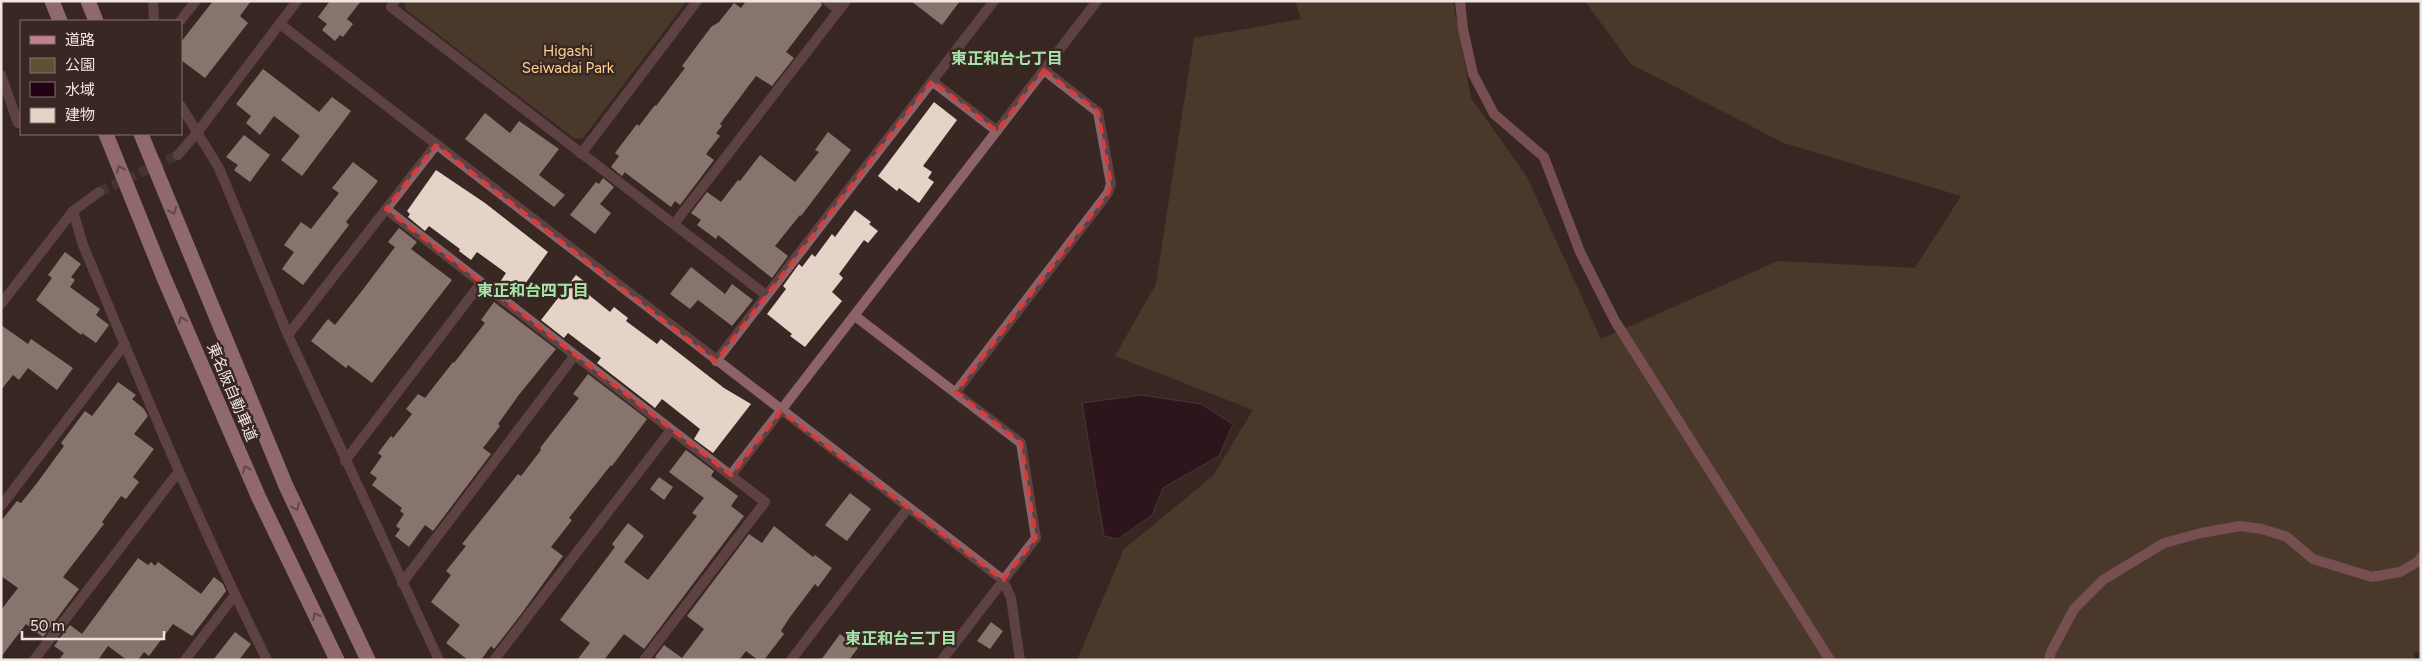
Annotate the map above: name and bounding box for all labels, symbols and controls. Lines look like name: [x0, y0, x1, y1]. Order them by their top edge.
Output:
legend: [20, 20, 182, 135]
text: 道路: [65, 31, 95, 49]
park label: Higashi Seiwadai Park: [522, 42, 615, 77]
district label: 東正和台七丁目: [951, 49, 1063, 68]
text: 公園: [65, 56, 95, 74]
text: 水域: [65, 81, 95, 99]
text: 建物: [65, 106, 95, 124]
one-way arrow: [116, 166, 126, 174]
one-way arrow: [167, 207, 177, 215]
district label: 東正和台四丁目: [477, 281, 589, 300]
one-way arrow: [178, 316, 189, 325]
street label: 東名阪自動車道: [203, 340, 261, 444]
one-way arrow: [242, 465, 253, 474]
one-way arrow: [290, 502, 300, 511]
scale bar: [22, 608, 165, 640]
one-way arrow: [312, 612, 322, 621]
text: 50 m: [30, 617, 65, 635]
district label: 東正和台三丁目: [845, 629, 957, 648]

